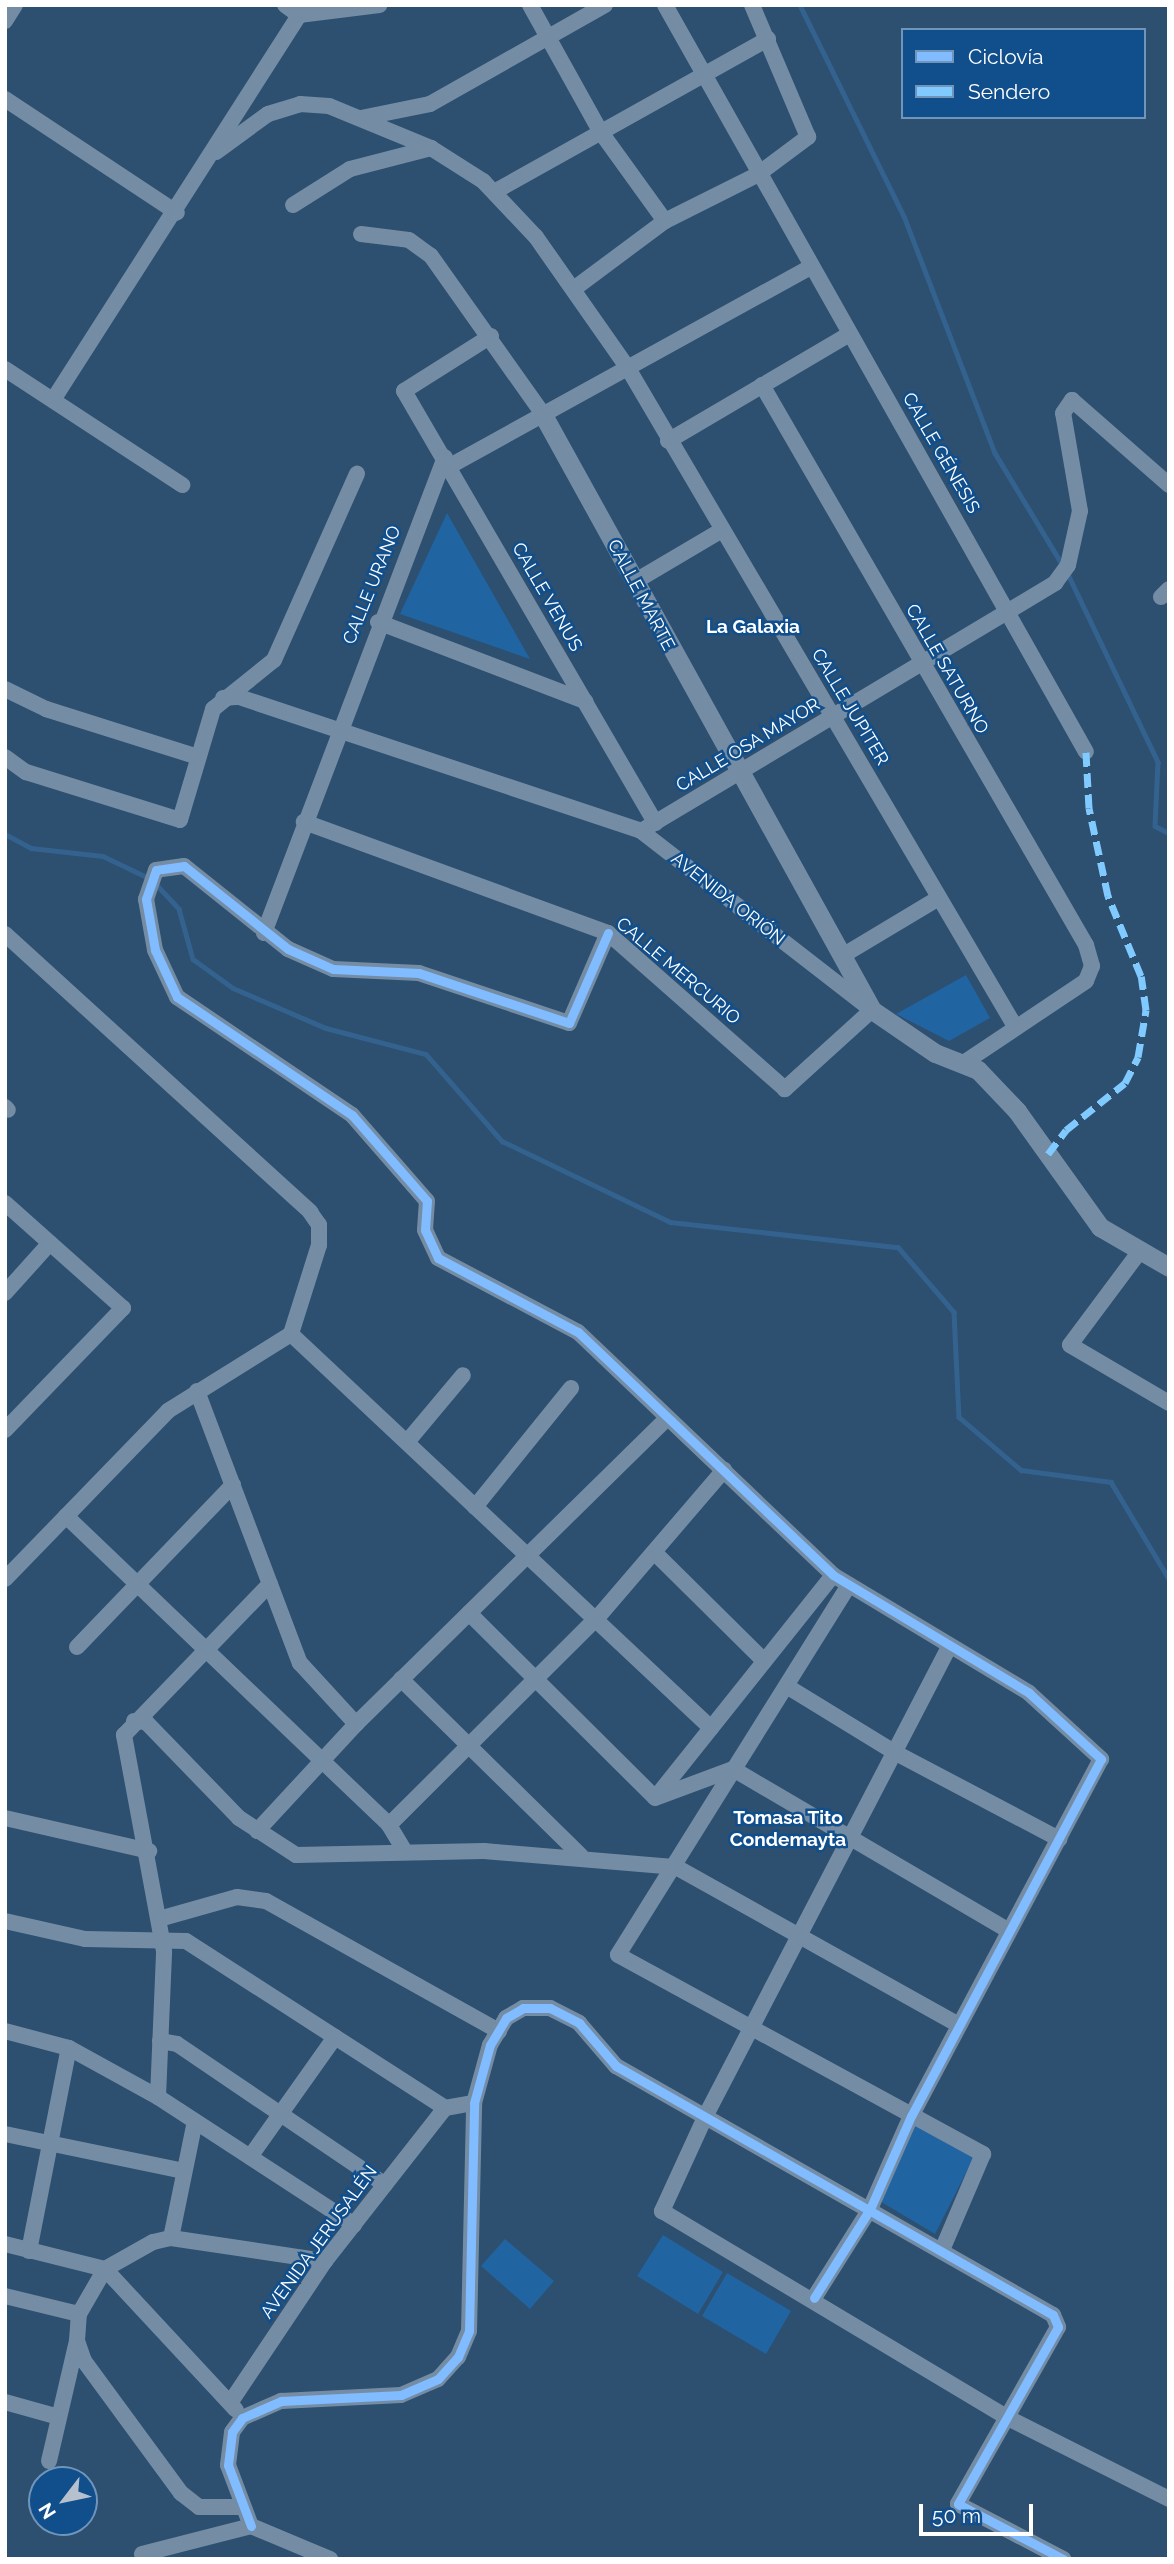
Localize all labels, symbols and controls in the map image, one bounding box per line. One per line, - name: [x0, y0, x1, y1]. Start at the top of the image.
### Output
- legend: [901, 28, 1146, 119]
- text: Ciclovía: [968, 44, 1044, 69]
- text: Sendero: [968, 79, 1050, 104]
- street label: CALLE GÉNESIS: [898, 389, 984, 517]
- street label: CALLE URANO: [338, 523, 406, 647]
- street label: CALLE MARTE: [603, 536, 679, 654]
- street label: CALLE VENUS: [507, 539, 587, 655]
- street label: CALLE SATURNO: [901, 600, 993, 738]
- district label: La Galaxia: [706, 616, 800, 638]
- street label: CALLE JUPITER: [807, 645, 893, 769]
- street label: CALLE OSA MAYOR: [672, 693, 824, 797]
- street label: AVENIDA ORIÓN: [667, 848, 789, 950]
- street label: CALLE MERCURIO: [612, 913, 744, 1029]
- district label: Tomasa Tito Condemayta: [730, 1807, 846, 1851]
- street label: AVENIDA JERUSALÉN: [256, 2161, 382, 2323]
- north arrow: [28, 2466, 98, 2536]
- scale bar: [922, 2490, 1036, 2534]
- text: N: [34, 2499, 60, 2523]
- text: 50 m: [932, 2503, 981, 2528]

